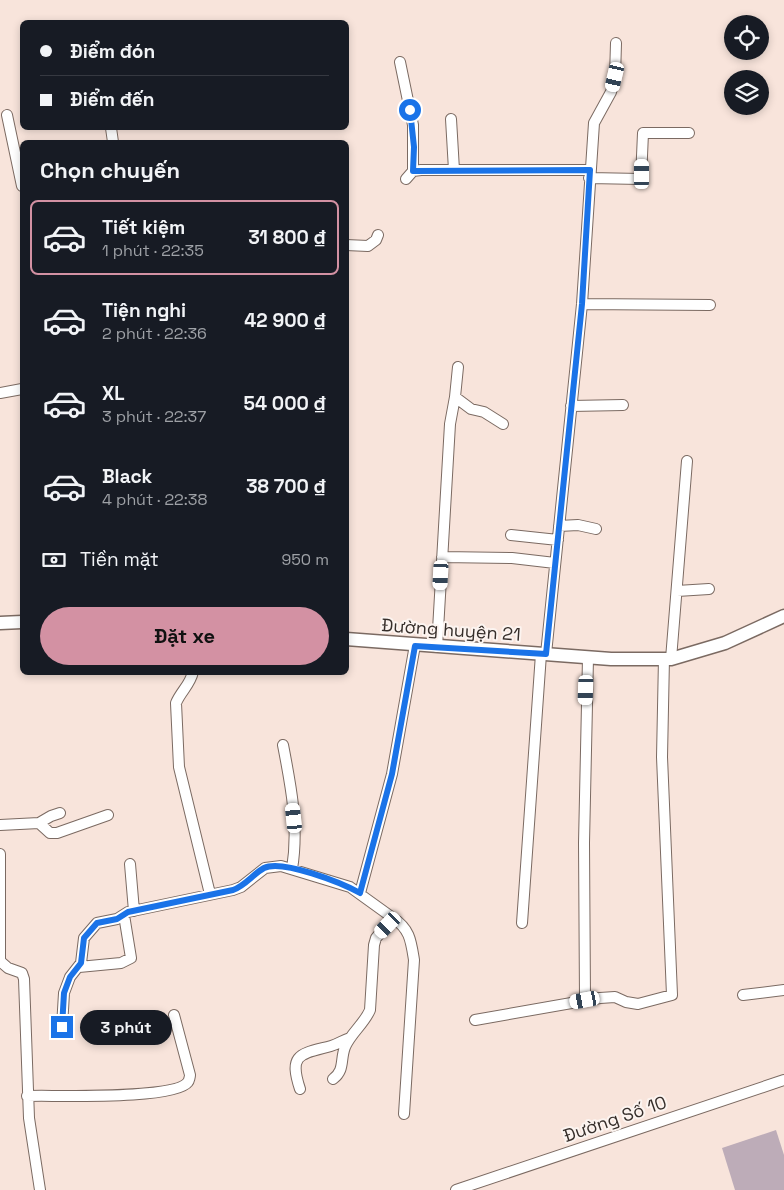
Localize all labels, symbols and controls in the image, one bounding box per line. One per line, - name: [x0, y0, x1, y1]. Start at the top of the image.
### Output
- map controls: [724, 15, 769, 115]
- button: locate: [724, 15, 769, 60]
- text: Điểm đón: [70, 39, 155, 64]
- car: [604, 61, 625, 93]
- button: layers: [724, 70, 769, 115]
- text: Điểm đến: [70, 87, 155, 112]
- route start: [399, 99, 421, 121]
- text: Chọn chuyến: [40, 156, 180, 184]
- car: [634, 159, 649, 189]
- icon: car: [42, 215, 87, 260]
- text: Tiết kiệm: [102, 215, 185, 240]
- text: 31 800 ₫: [248, 225, 327, 250]
- text: 1 phút · 22:35: [102, 240, 204, 261]
- icon: car: [42, 298, 87, 343]
- text: Tiện nghi: [102, 298, 186, 323]
- text: 42 900 ₫: [244, 308, 327, 333]
- text: 2 phút · 22:36: [102, 323, 207, 344]
- icon: car: [42, 381, 87, 426]
- text: XL: [102, 381, 125, 406]
- text: 54 000 ₫: [244, 391, 327, 416]
- text: 3 phút · 22:37: [102, 406, 206, 427]
- icon: car: [42, 464, 87, 509]
- text: Black: [102, 464, 152, 489]
- text: 38 700 ₫: [246, 474, 327, 499]
- text: 4 phút · 22:38: [102, 489, 207, 510]
- icon: cash: [40, 546, 68, 574]
- text: Tiền mặt: [80, 547, 159, 572]
- text: 950 m: [281, 549, 329, 570]
- car: [432, 560, 449, 590]
- button: Đặt xe: [40, 607, 329, 665]
- street label: Đường huyện 21: [381, 613, 521, 646]
- car: [577, 675, 594, 705]
- car: [284, 802, 303, 834]
- car: [372, 909, 403, 941]
- car: [568, 990, 601, 1010]
- callout: 3 phút: [80, 1010, 172, 1044]
- route end: [51, 1016, 73, 1038]
- text: 3 phút: [101, 1017, 151, 1038]
- street label: Đường Số 10: [560, 1090, 670, 1147]

